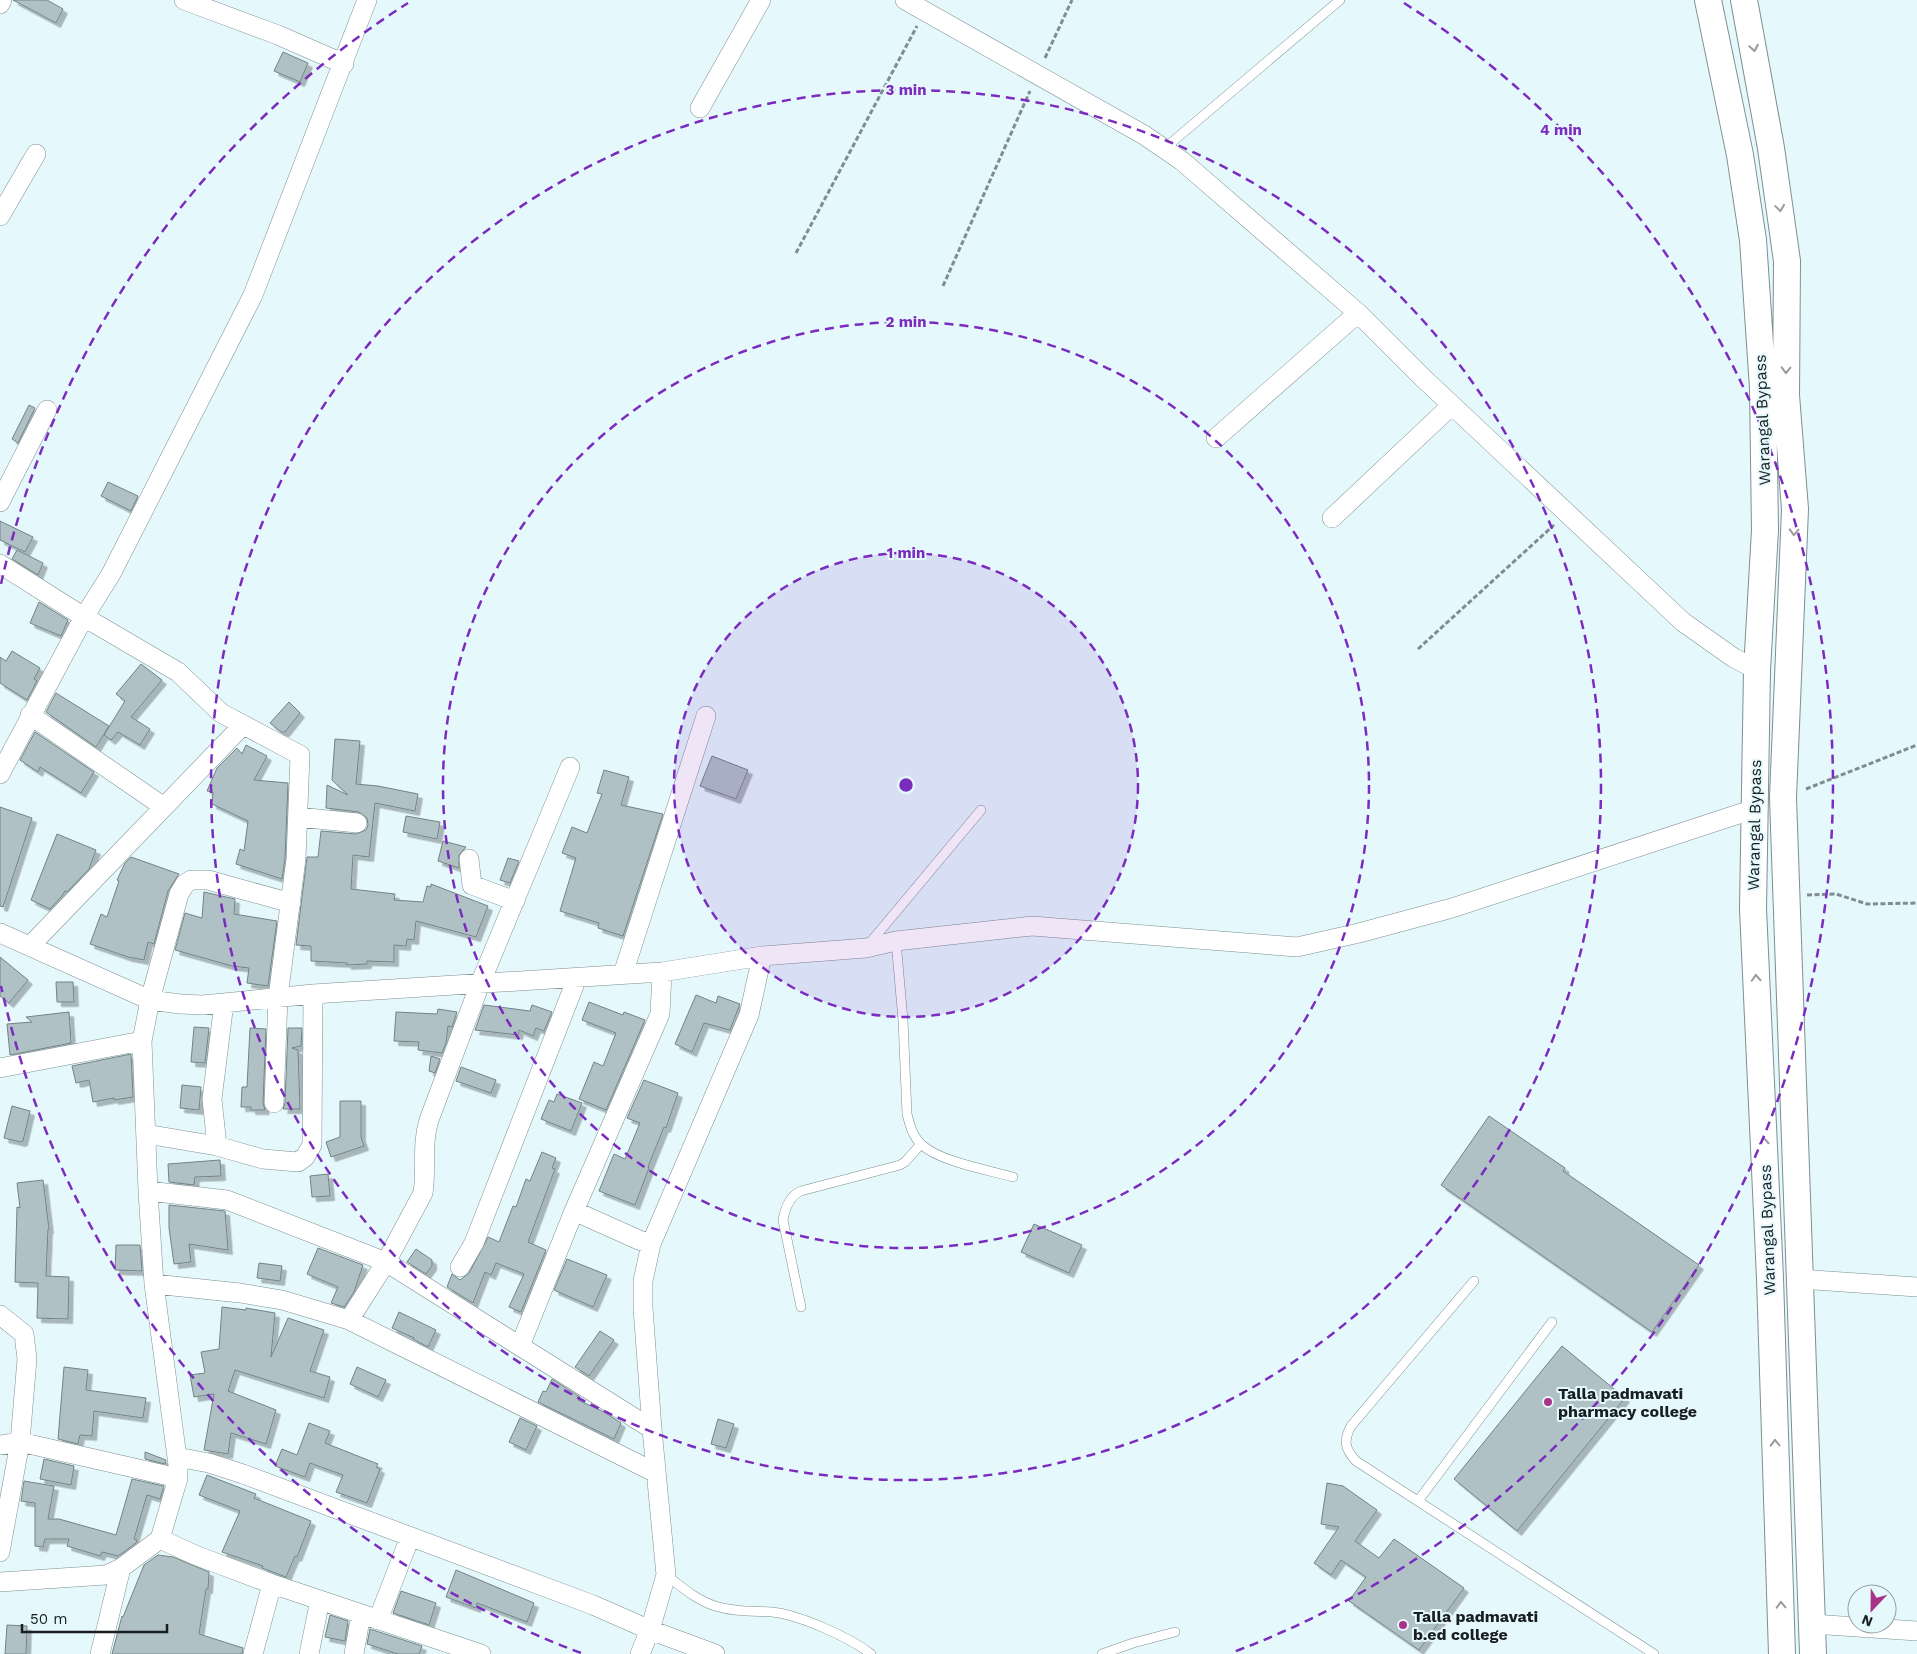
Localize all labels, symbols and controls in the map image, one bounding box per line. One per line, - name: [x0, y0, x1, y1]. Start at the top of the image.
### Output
- one-way arrow: [1749, 43, 1759, 52]
- text: 3 min: [886, 81, 926, 99]
- text: 4 min: [1540, 121, 1582, 139]
- one-way arrow: [1774, 204, 1784, 213]
- text: 2 min: [885, 313, 927, 331]
- street label: Warangal Bypass: [1751, 354, 1774, 486]
- one-way arrow: [1781, 366, 1791, 374]
- one-way arrow: [1789, 529, 1799, 537]
- text: 1 min: [887, 544, 925, 562]
- street label: Warangal Bypass: [1744, 759, 1765, 891]
- centre of rings: [897, 776, 915, 794]
- one-way arrow: [1751, 974, 1762, 982]
- one-way arrow: [1758, 1136, 1769, 1144]
- street label: Warangal Bypass: [1756, 1164, 1779, 1296]
- place label: Talla padmavati pharmacy college: [1558, 1384, 1697, 1421]
- marker: Talla padmavati pharmacy college: [1542, 1396, 1554, 1408]
- one-way arrow: [1770, 1439, 1781, 1447]
- north arrow: [1847, 1584, 1897, 1634]
- one-way arrow: [1776, 1601, 1786, 1609]
- scale bar: [22, 1602, 168, 1634]
- place label: Talla padmavati b.ed college: [1413, 1607, 1538, 1644]
- text: 50 m: [30, 1610, 67, 1628]
- text: N: [1859, 1612, 1875, 1630]
- marker: Talla padmavati b.ed college: [1397, 1619, 1409, 1631]

